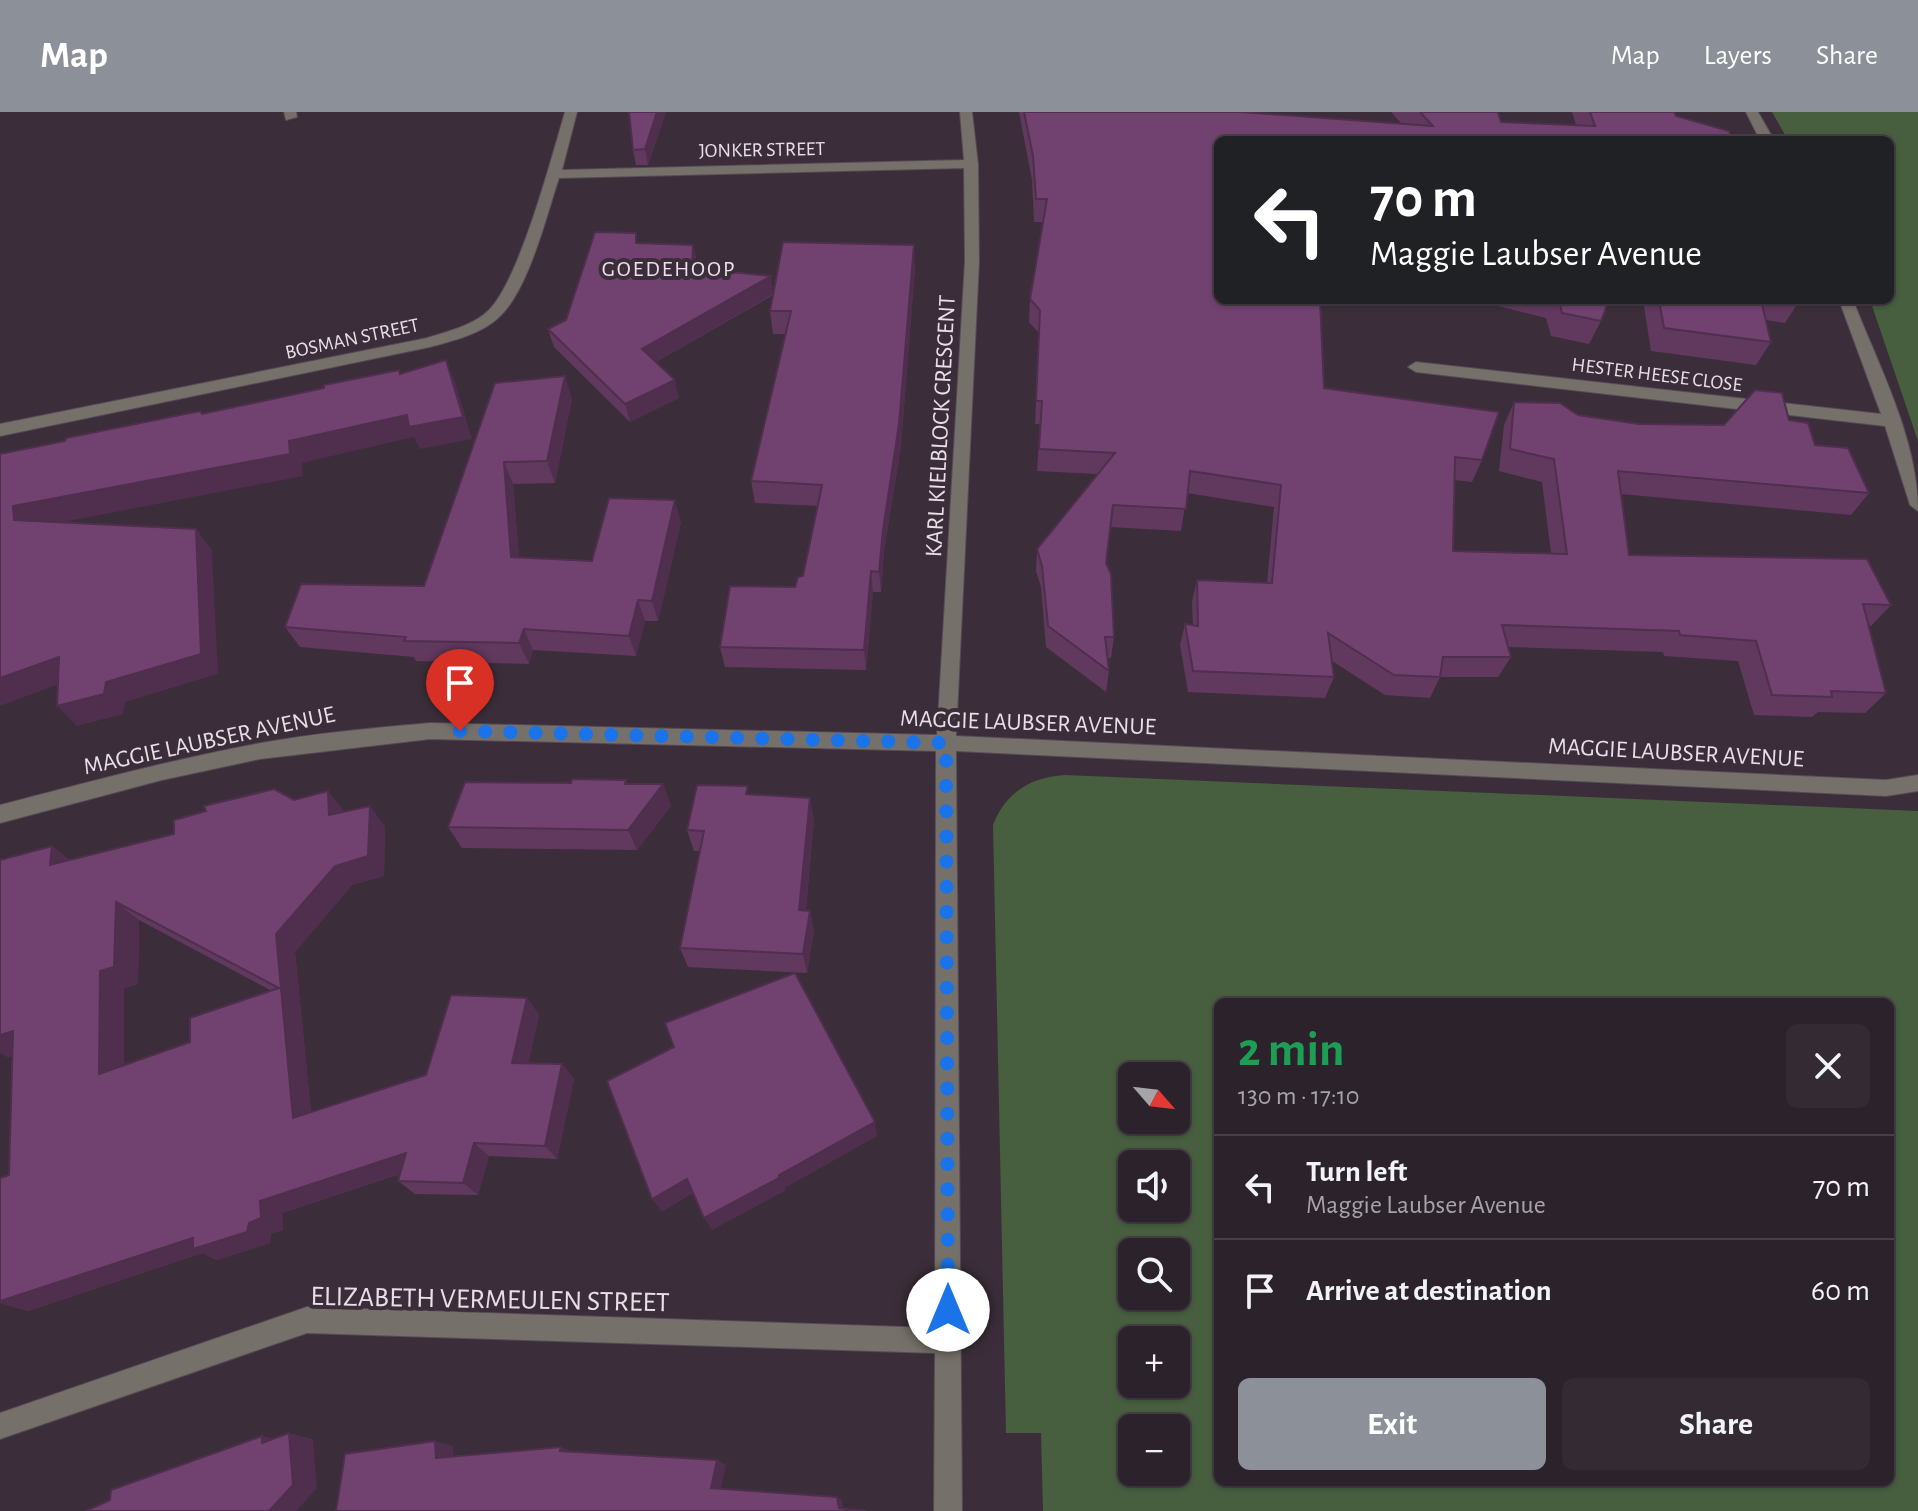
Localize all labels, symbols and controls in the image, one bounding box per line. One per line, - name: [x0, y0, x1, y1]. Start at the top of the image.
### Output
- text: Map: [40, 37, 108, 75]
- text: Map: [1611, 42, 1660, 70]
- text: Layers: [1704, 42, 1772, 70]
- text: Share: [1816, 42, 1878, 70]
- street label: JONKER STREET: [699, 139, 826, 161]
- icon: left: [1238, 168, 1342, 272]
- text: 70 m: [1370, 171, 1477, 227]
- text: Maggie Laubser Avenue: [1370, 236, 1702, 272]
- district label: GOEDEHOOP: [602, 258, 736, 280]
- street label: KARL KIELBLOCK CRESCENT: [922, 294, 960, 558]
- street label: BOSMAN STREET: [283, 315, 421, 363]
- street label: HESTER HEESE CLOSE: [1571, 355, 1744, 395]
- pin: [426, 649, 494, 731]
- icon: arrive: [438, 661, 482, 705]
- street label: MAGGIE LAUBSER AVENUE: [81, 703, 337, 779]
- street label: MAGGIE LAUBSER AVENUE: [900, 707, 1157, 739]
- street label: MAGGIE LAUBSER AVENUE: [1547, 734, 1805, 772]
- button: close: [1786, 1024, 1870, 1108]
- text: 2 min: [1238, 1027, 1345, 1075]
- north arrow: [1118, 1062, 1190, 1134]
- map controls: [1118, 1062, 1190, 1486]
- text: 130 m · 17:10: [1238, 1083, 1359, 1109]
- button: sound: [1118, 1150, 1190, 1222]
- text: Turn left: [1306, 1157, 1407, 1187]
- icon: left: [1238, 1165, 1282, 1209]
- text: 70 m: [1813, 1172, 1870, 1202]
- text: Maggie Laubser Avenue: [1306, 1192, 1546, 1218]
- button: search: [1118, 1238, 1190, 1310]
- position arrow: [906, 1268, 990, 1352]
- icon: arrive: [1238, 1269, 1282, 1313]
- text: Arrive at destination: [1306, 1276, 1552, 1306]
- text: 60 m: [1811, 1276, 1870, 1306]
- street label: ELIZABETH VERMEULEN STREET: [310, 1283, 670, 1317]
- button: +: [1118, 1326, 1190, 1398]
- button: Exit: [1238, 1378, 1546, 1470]
- button: Share: [1562, 1378, 1870, 1470]
- button: −: [1118, 1414, 1190, 1486]

